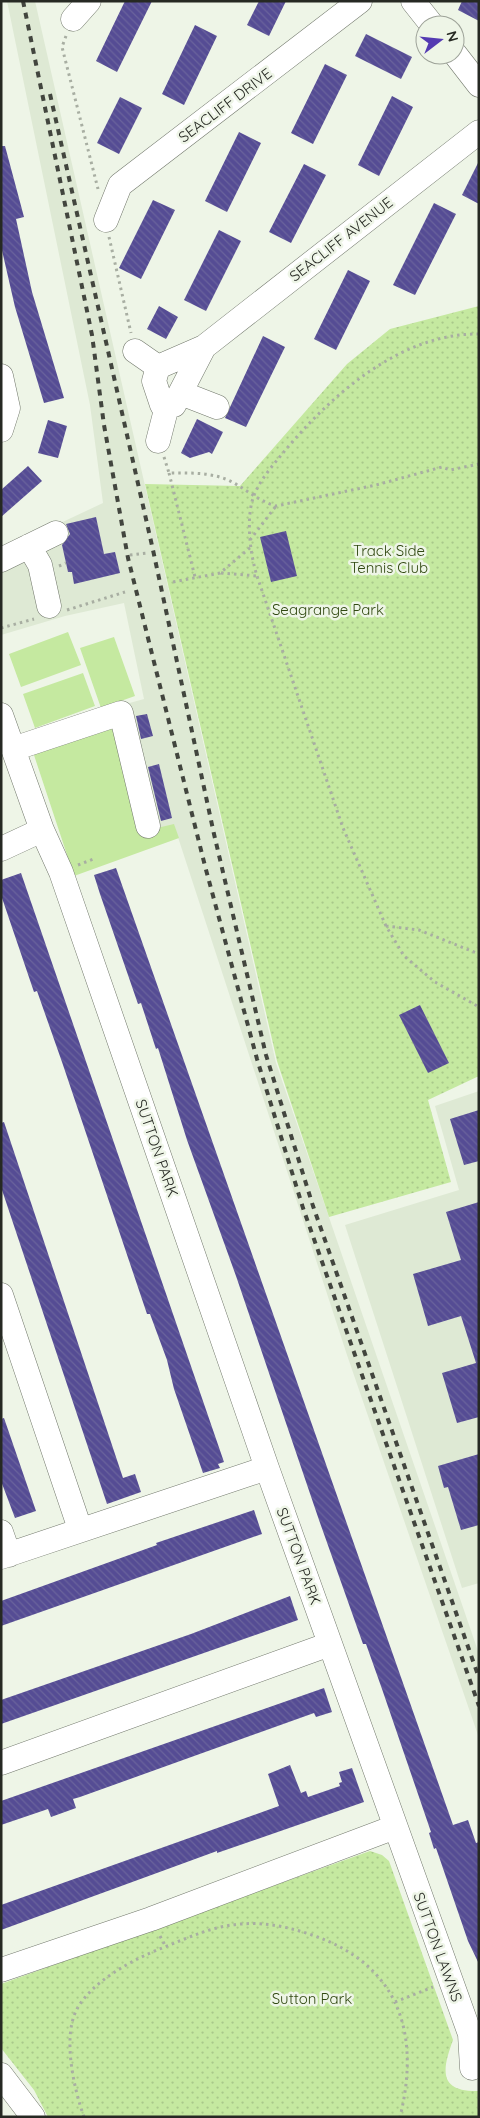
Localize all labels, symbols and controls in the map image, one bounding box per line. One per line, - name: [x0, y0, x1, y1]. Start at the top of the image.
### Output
- north arrow: [415, 15, 465, 65]
- text: N: [442, 29, 463, 44]
- street label: SEACLIFF DRIVE: [174, 64, 276, 146]
- street label: SEACLIFF AVENUE: [285, 193, 397, 285]
- park label: Track Side Tennis Club: [350, 541, 428, 577]
- park label: Seagrange Park: [272, 600, 384, 619]
- street label: SUTTON PARK: [131, 1097, 183, 1199]
- street label: SUTTON PARK: [273, 1505, 325, 1607]
- street label: SUTTON LAWNS: [409, 1890, 467, 2004]
- park label: Sutton Park: [272, 1989, 352, 2008]

